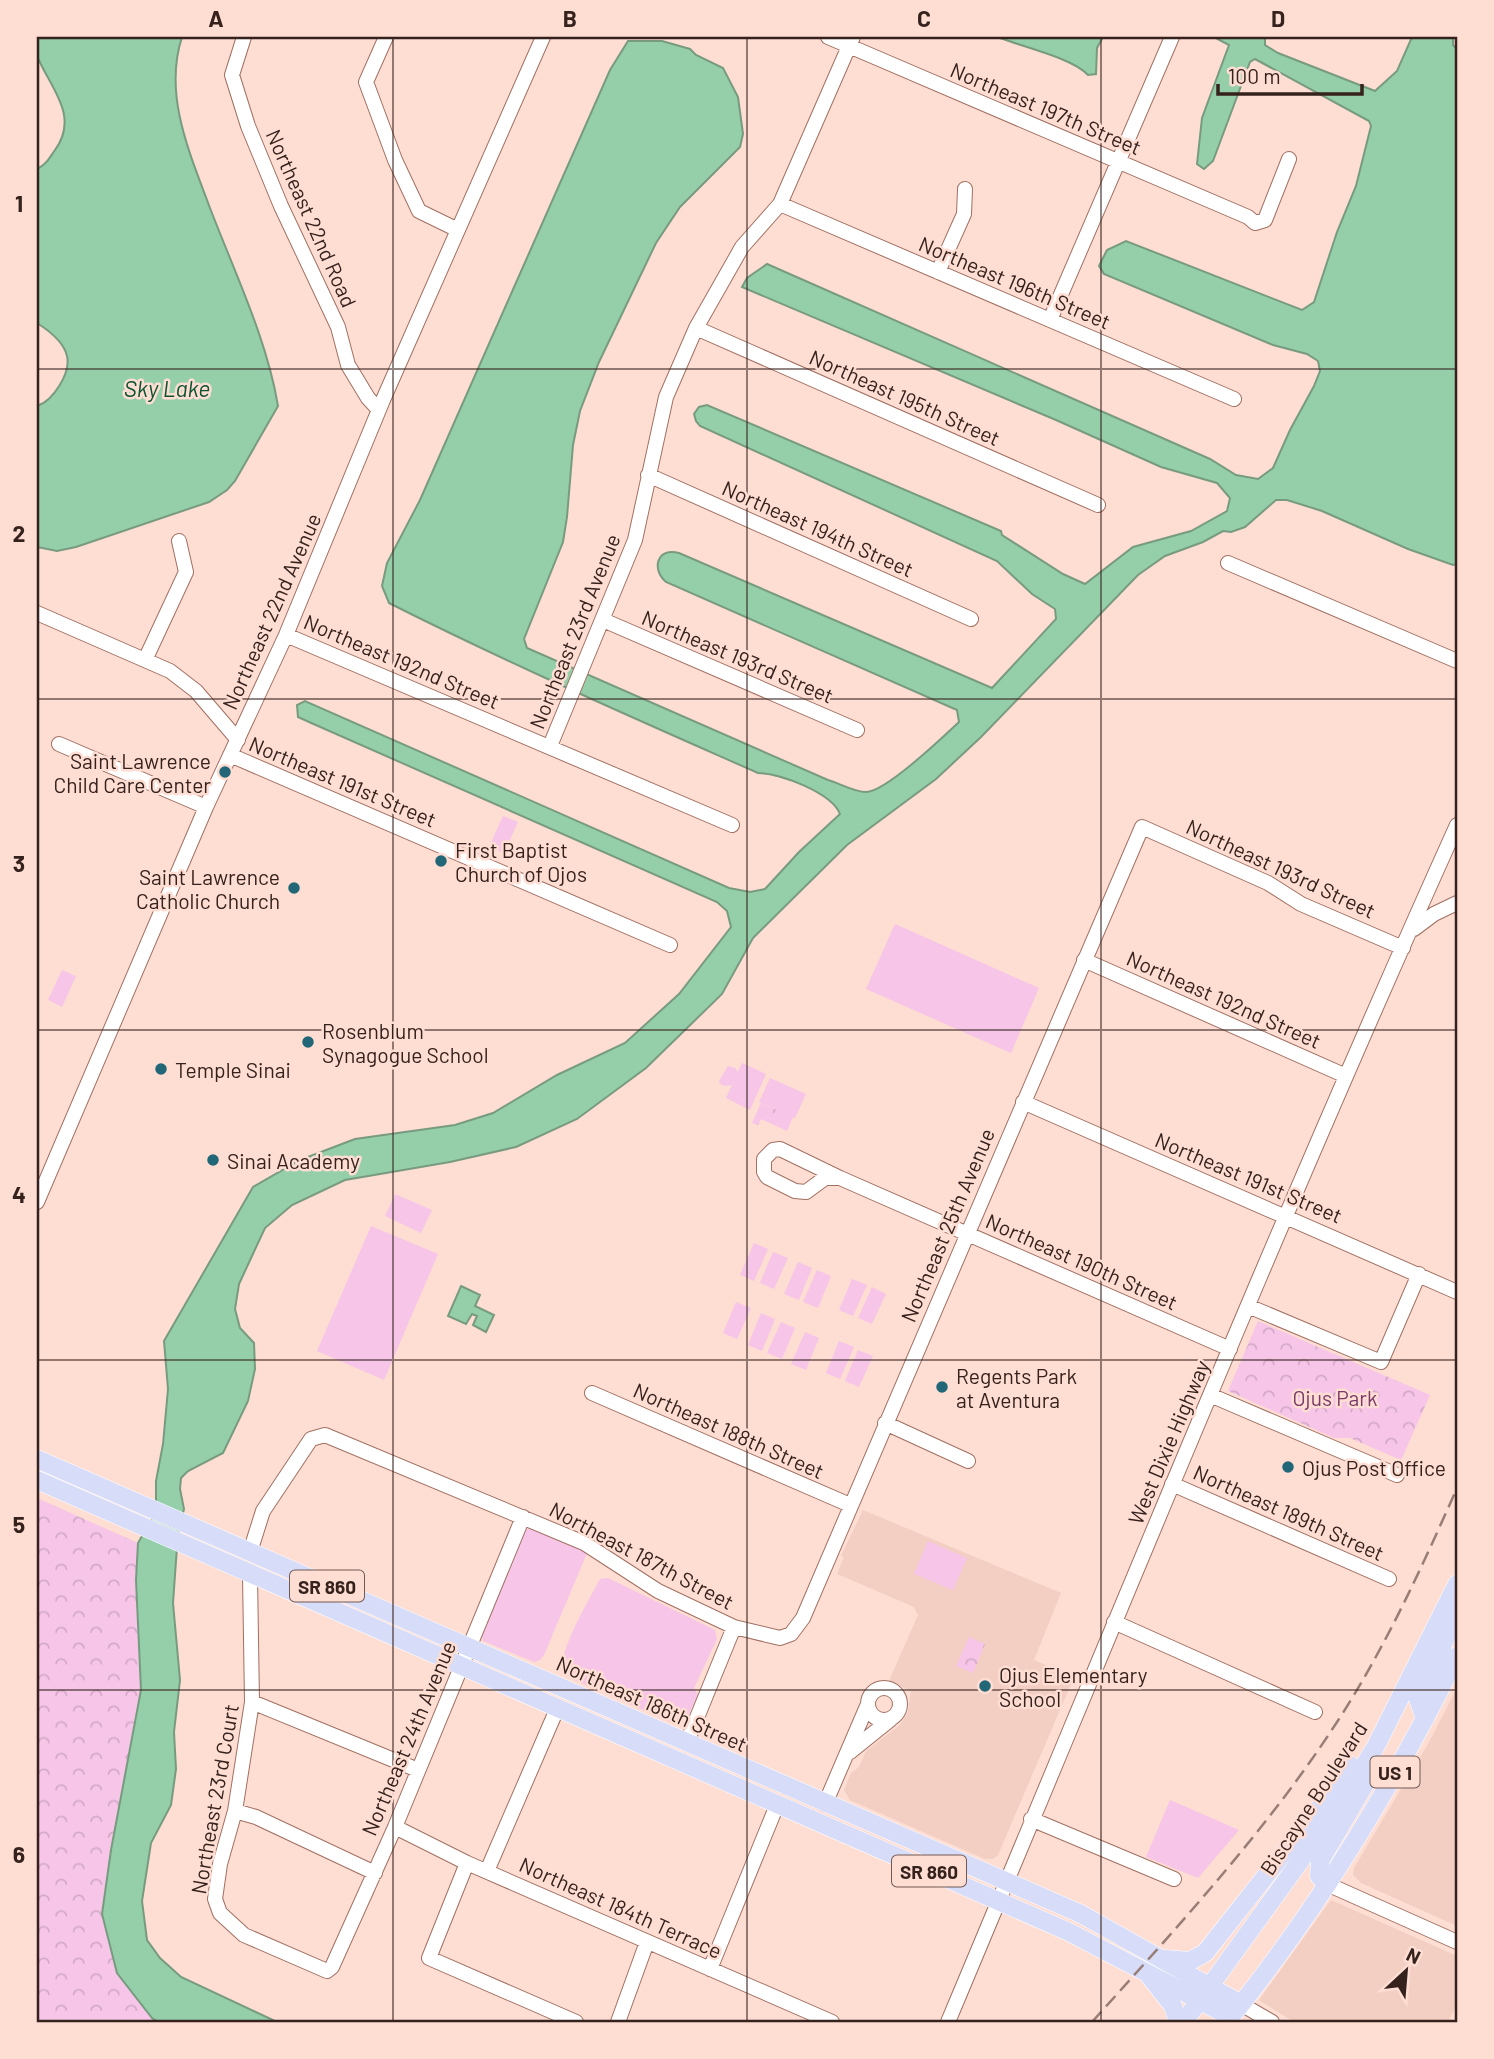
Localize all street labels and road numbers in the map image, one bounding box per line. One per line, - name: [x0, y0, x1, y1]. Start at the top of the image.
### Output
- street label: Northeast 197th Street: [947, 56, 1145, 160]
- street label: Northeast 22nd Road: [262, 125, 362, 311]
- street label: Northeast 196th Street: [915, 230, 1115, 334]
- street label: Northeast 195th Street: [806, 344, 1004, 450]
- street label: Northeast 194th Street: [719, 475, 917, 581]
- street label: Northeast 22nd Avenue: [216, 509, 326, 713]
- street label: Northeast 23rd Avenue: [523, 530, 625, 732]
- street label: Northeast 193rd Street: [638, 604, 838, 708]
- street label: Northeast 192nd Street: [301, 608, 503, 714]
- street label: Northeast 191st Street: [246, 730, 440, 832]
- street label: Northeast 193rd Street: [1182, 813, 1380, 923]
- street label: Northeast 192nd Street: [1123, 945, 1325, 1053]
- street label: Northeast 25th Avenue: [895, 1124, 999, 1326]
- street label: Northeast 191st Street: [1152, 1126, 1346, 1228]
- street label: Northeast 190th Street: [982, 1208, 1182, 1314]
- street label: West Dixie Highway: [1122, 1356, 1214, 1528]
- street label: Northeast 188th Street: [630, 1377, 828, 1483]
- street label: Northeast 189th Street: [1190, 1459, 1388, 1565]
- street label: Northeast 187th Street: [546, 1496, 738, 1614]
- road number: SR 860: [290, 1570, 364, 1602]
- street label: Northeast 24th Avenue: [356, 1637, 460, 1839]
- street label: Northeast 186th Street: [553, 1650, 751, 1756]
- street label: Northeast 23rd Court: [185, 1702, 243, 1896]
- street label: Biscayne Boulevard: [1254, 1717, 1372, 1879]
- road number: US 1: [1370, 1756, 1420, 1788]
- street label: Northeast 184th Terrace: [516, 1851, 726, 1963]
- road number: SR 860: [892, 1856, 966, 1886]

